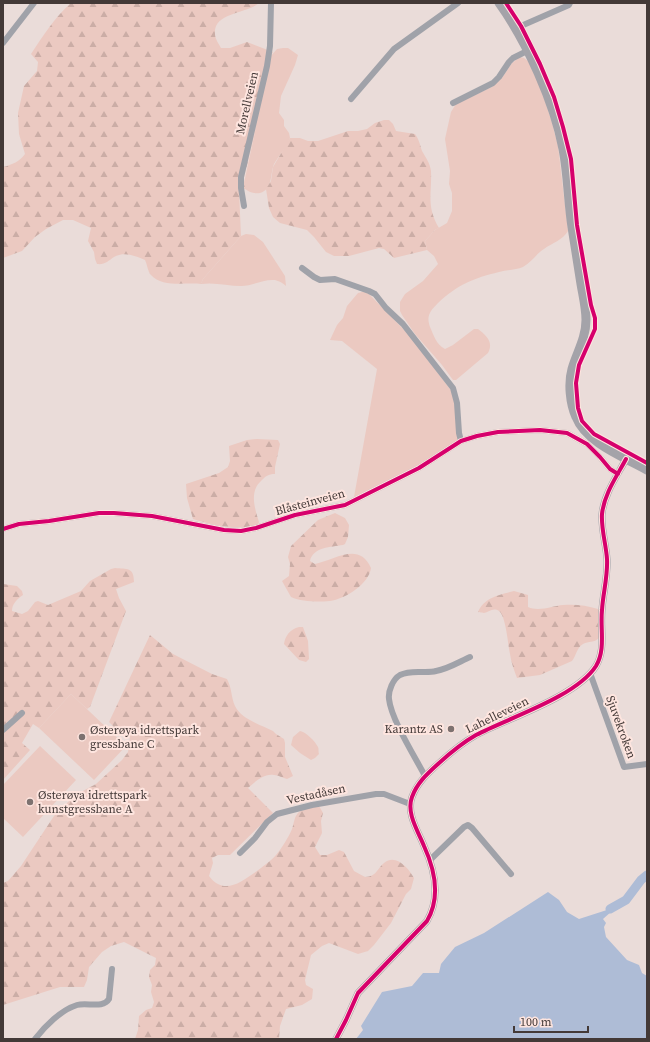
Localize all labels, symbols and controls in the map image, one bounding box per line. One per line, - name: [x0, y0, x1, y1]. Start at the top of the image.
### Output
- street label: Morellveien: [232, 70, 262, 136]
- street label: Blåsteinveien: [273, 485, 347, 519]
- street label: Lahelleveien: [463, 693, 531, 737]
- street label: Sjuvekroken: [602, 693, 640, 761]
- place label: Karantz AS: [385, 721, 443, 737]
- place label: Østerøya idrettspark gressbane C: [90, 722, 199, 752]
- marker: Karantz AS: [446, 724, 456, 734]
- marker: Østerøya idrettspark gressbane C: [77, 732, 87, 742]
- street label: Vestadåsen: [285, 780, 347, 808]
- place label: Østerøya idrettspark kunstgressbane A: [38, 787, 147, 817]
- marker: Østerøya idrettspark kunstgressbane A: [25, 797, 35, 807]
- scale bar: [514, 1008, 588, 1034]
- text: 100 m: [520, 1014, 552, 1030]

